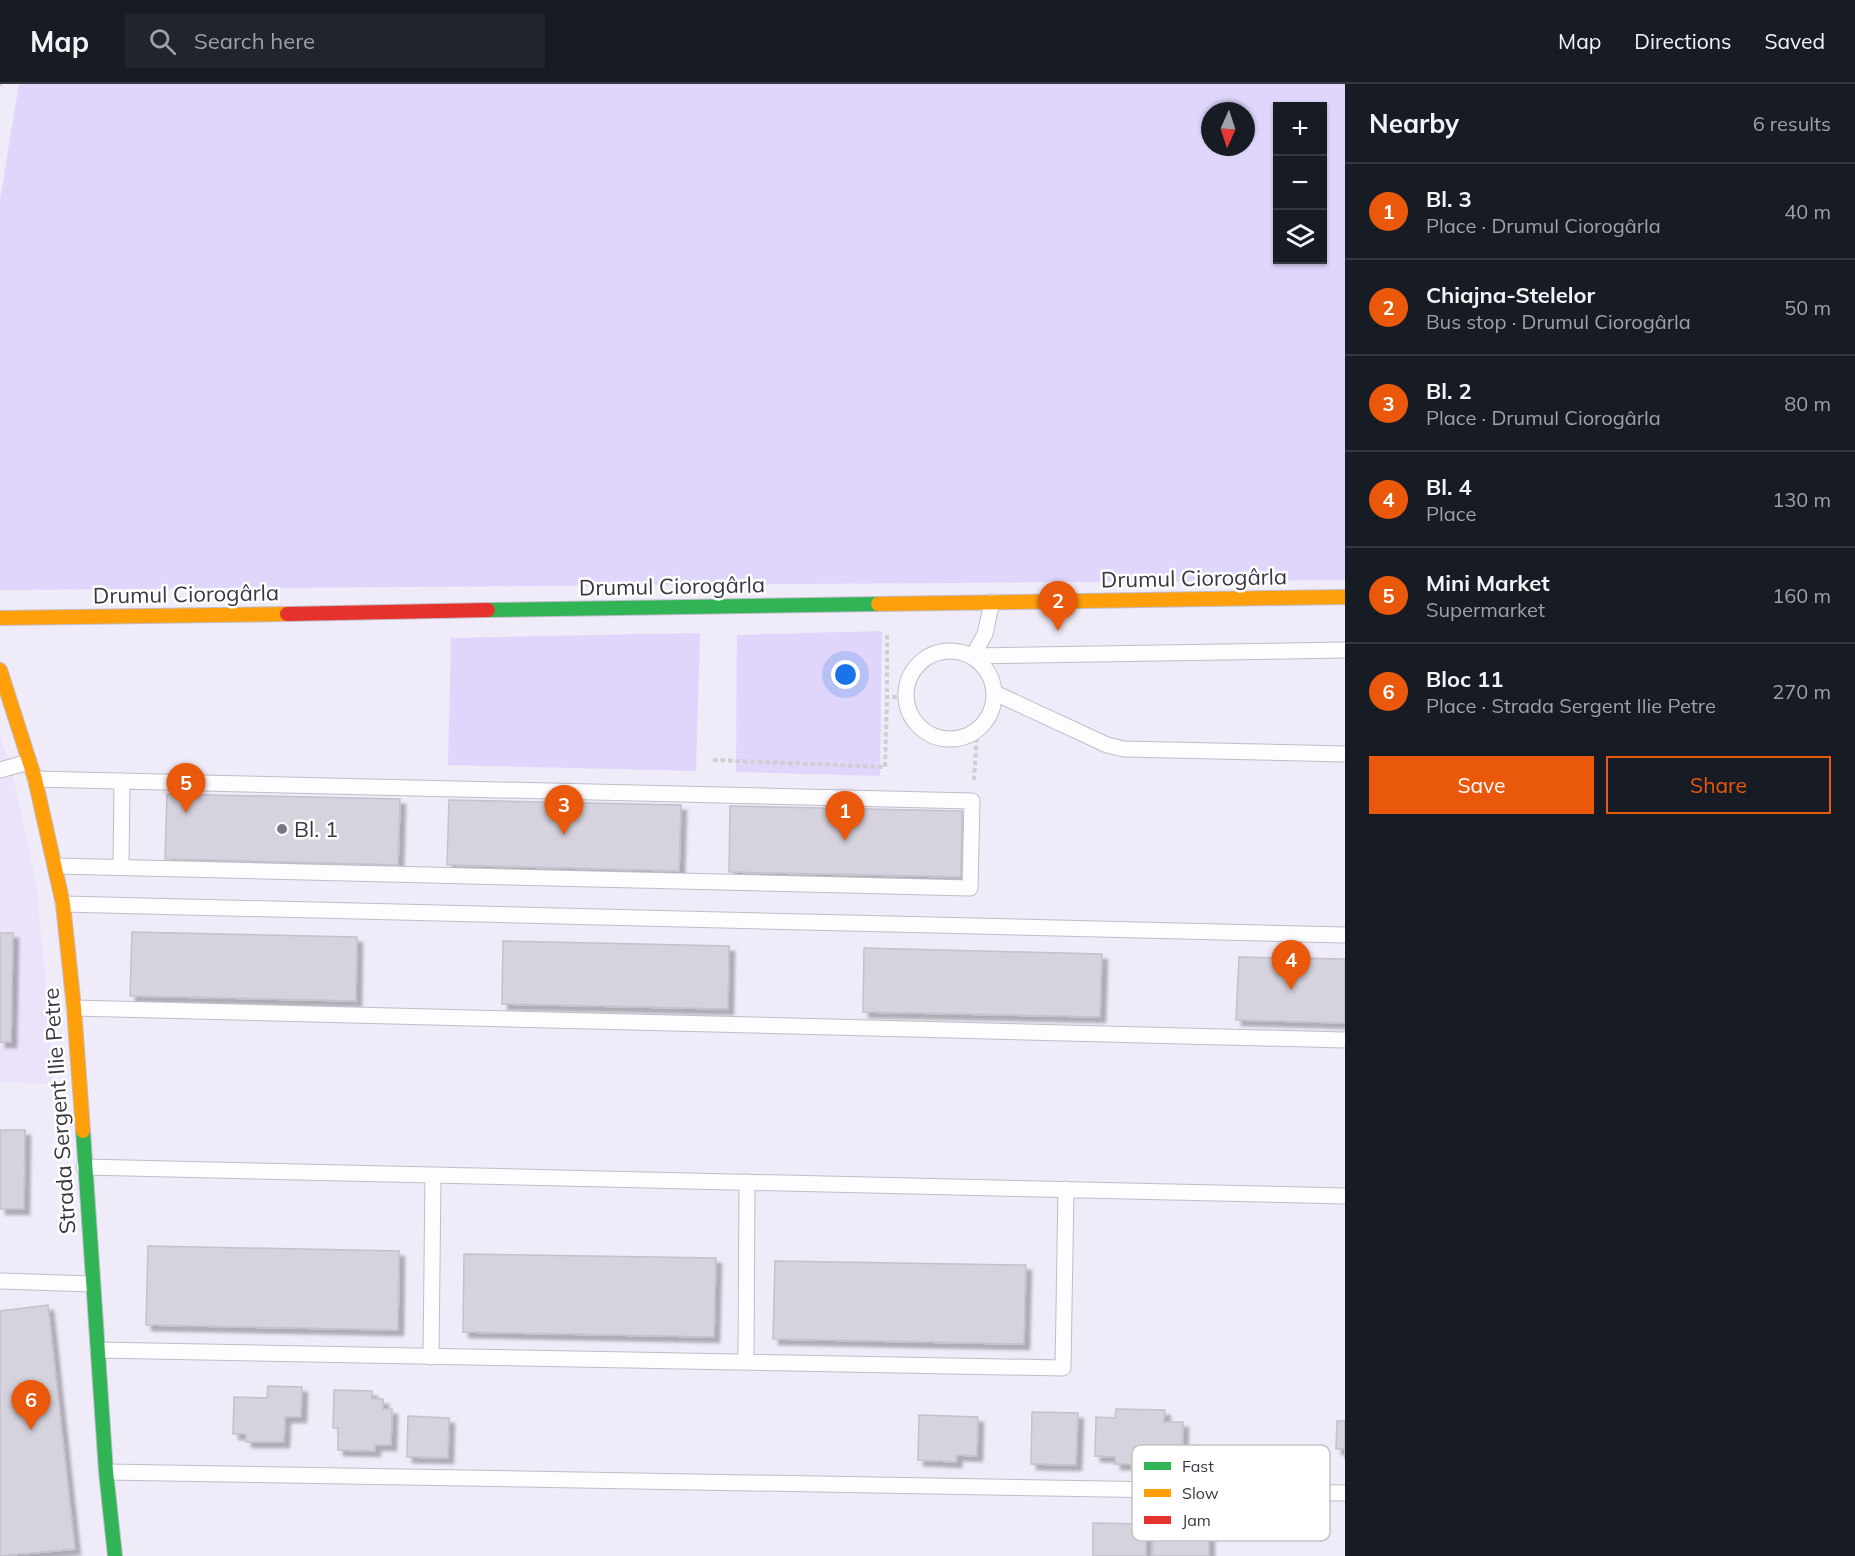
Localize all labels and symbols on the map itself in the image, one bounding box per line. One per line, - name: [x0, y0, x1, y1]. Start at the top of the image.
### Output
- north arrow: [1201, 102, 1255, 156]
- street label: Drumul Ciorogârla: [1101, 562, 1287, 594]
- street label: Drumul Ciorogârla: [579, 570, 765, 602]
- street label: Drumul Ciorogârla: [93, 578, 279, 610]
- pin: 2: [1038, 582, 1078, 631]
- your location: [831, 660, 860, 689]
- pin: 5: [166, 764, 206, 813]
- pin: 3: [544, 786, 584, 835]
- pin: 1: [826, 792, 864, 841]
- place label: Bl. 1: [294, 815, 338, 843]
- marker: Bl. 1: [275, 822, 289, 836]
- pin: 4: [1272, 940, 1310, 990]
- street label: Strada Sergent Ilie Petre: [36, 987, 82, 1235]
- pin: 6: [12, 1380, 51, 1430]
- legend: [1132, 1445, 1330, 1541]
- text: Fast: [1182, 1456, 1214, 1476]
- text: Slow: [1182, 1483, 1219, 1503]
- text: Jam: [1182, 1510, 1211, 1530]

